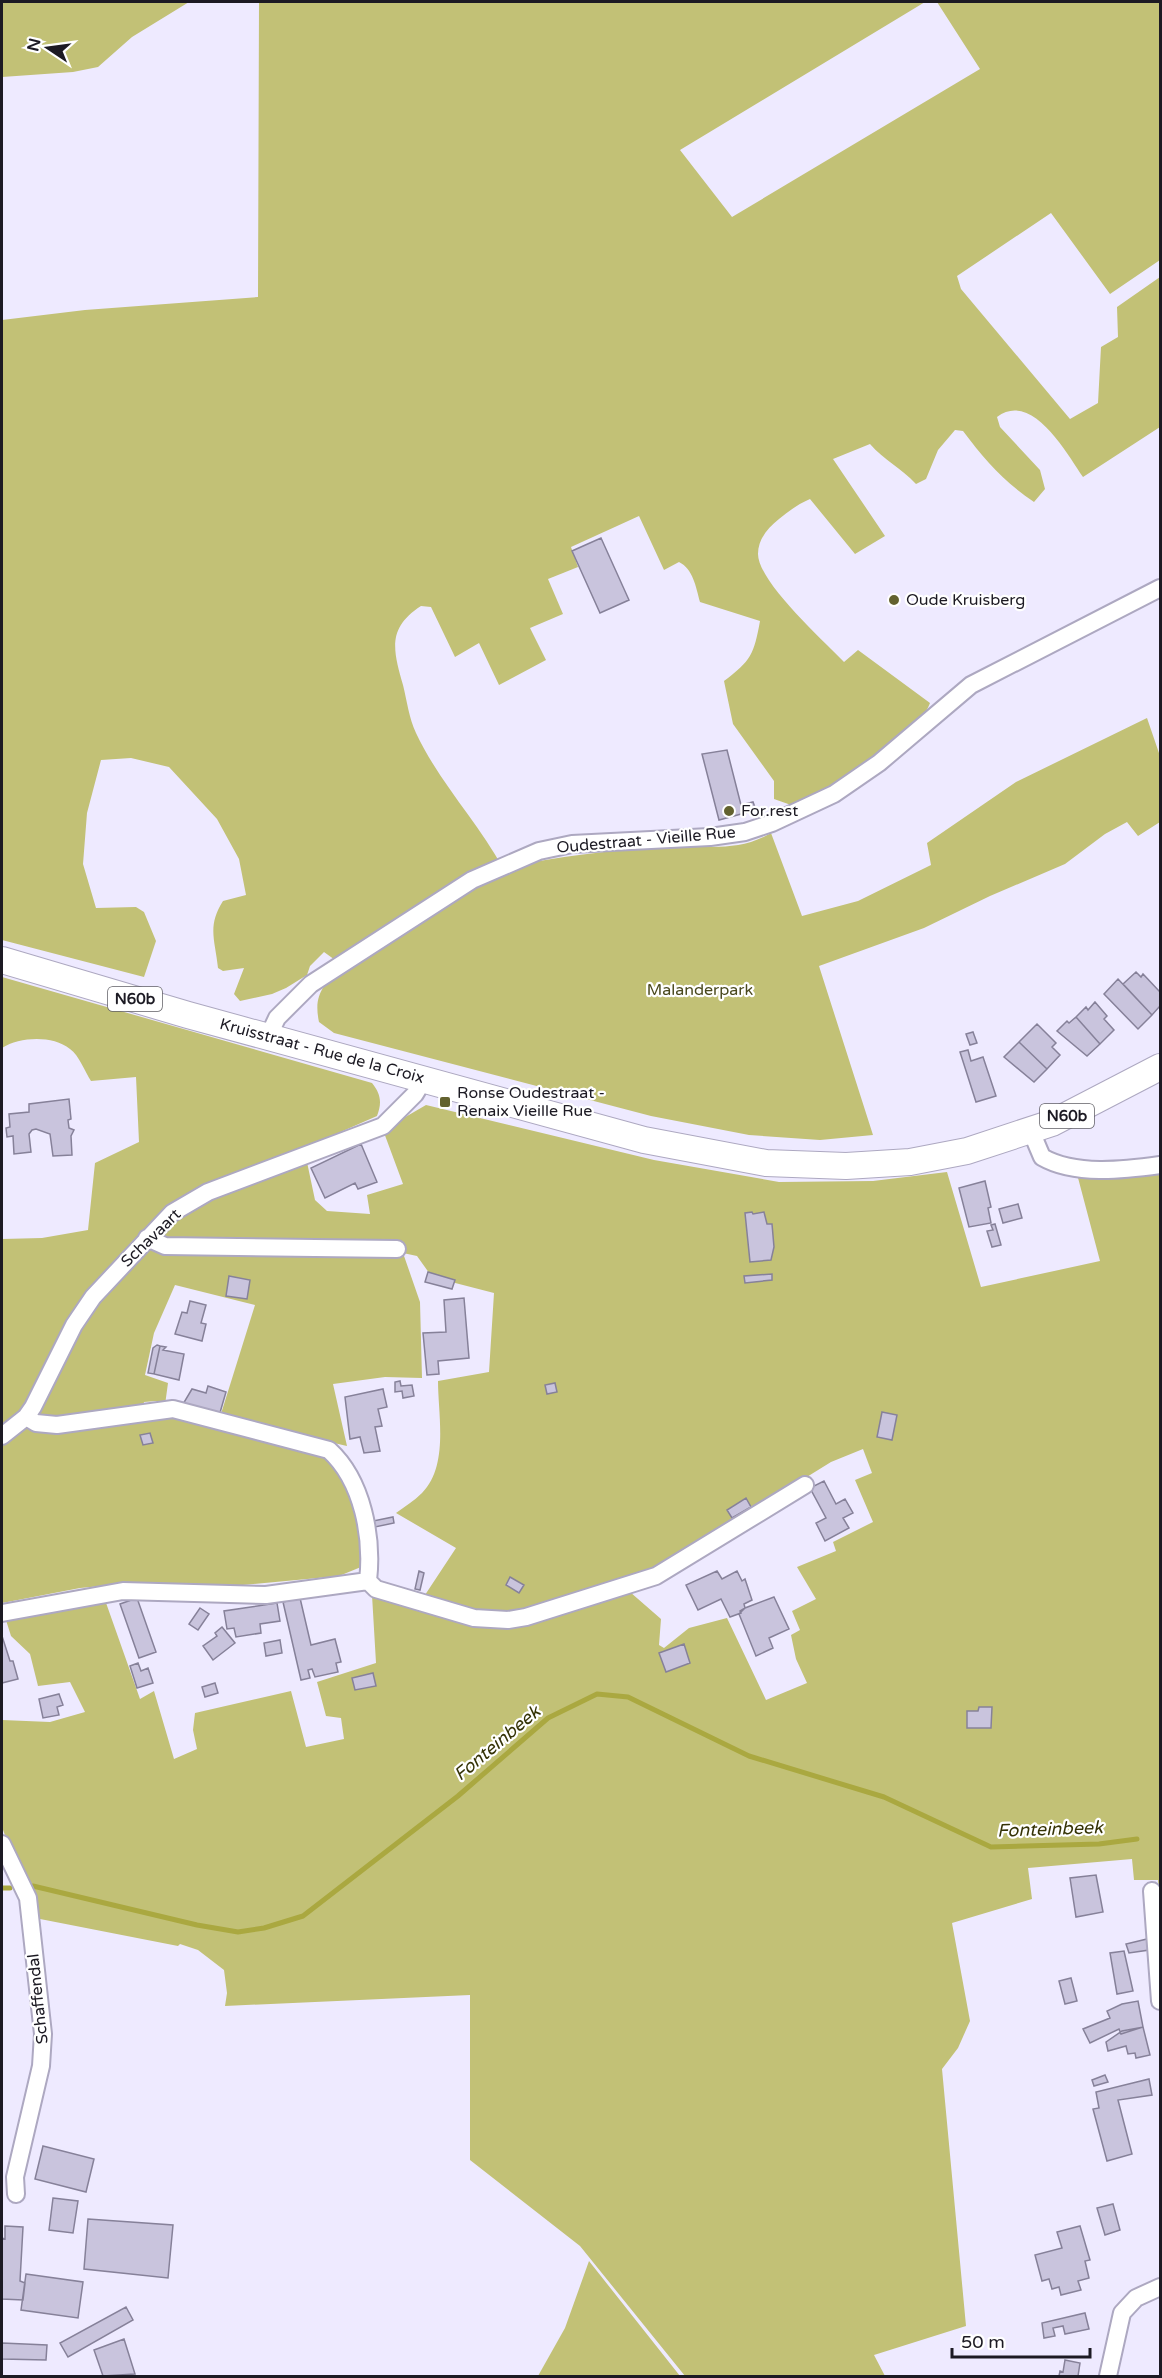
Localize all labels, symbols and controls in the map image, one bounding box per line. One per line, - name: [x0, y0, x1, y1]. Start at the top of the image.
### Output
- north arrow: [18, 18, 78, 78]
- text: N: [23, 36, 46, 53]
- place label: Oude Kruisberg: [906, 590, 1025, 610]
- marker: Oude Kruisberg: [887, 593, 901, 607]
- place label: For.rest: [741, 801, 798, 821]
- marker: For.rest: [722, 804, 736, 818]
- street label: Oudestraat - Vieille Rue: [556, 822, 736, 858]
- park label: Malanderpark: [647, 980, 753, 1000]
- road number: N60b: [108, 987, 162, 1011]
- street label: Kruisstraat - Rue de la Croix: [218, 1014, 426, 1088]
- place label: Ronse Oudestraat - Renaix Vieille Rue: [457, 1083, 605, 1121]
- marker: Ronse Oudestraat - Renaix Vieille Rue: [438, 1095, 452, 1109]
- road number: N60b: [1040, 1104, 1094, 1128]
- street label: Schavaart: [117, 1205, 185, 1271]
- water label: Fonteinbeek: [449, 1700, 546, 1785]
- water label: Fonteinbeek: [997, 1816, 1104, 1842]
- street label: Schaffendal: [23, 1953, 53, 2045]
- scale bar: [952, 2321, 1090, 2359]
- text: 50 m: [961, 2331, 1005, 2353]

